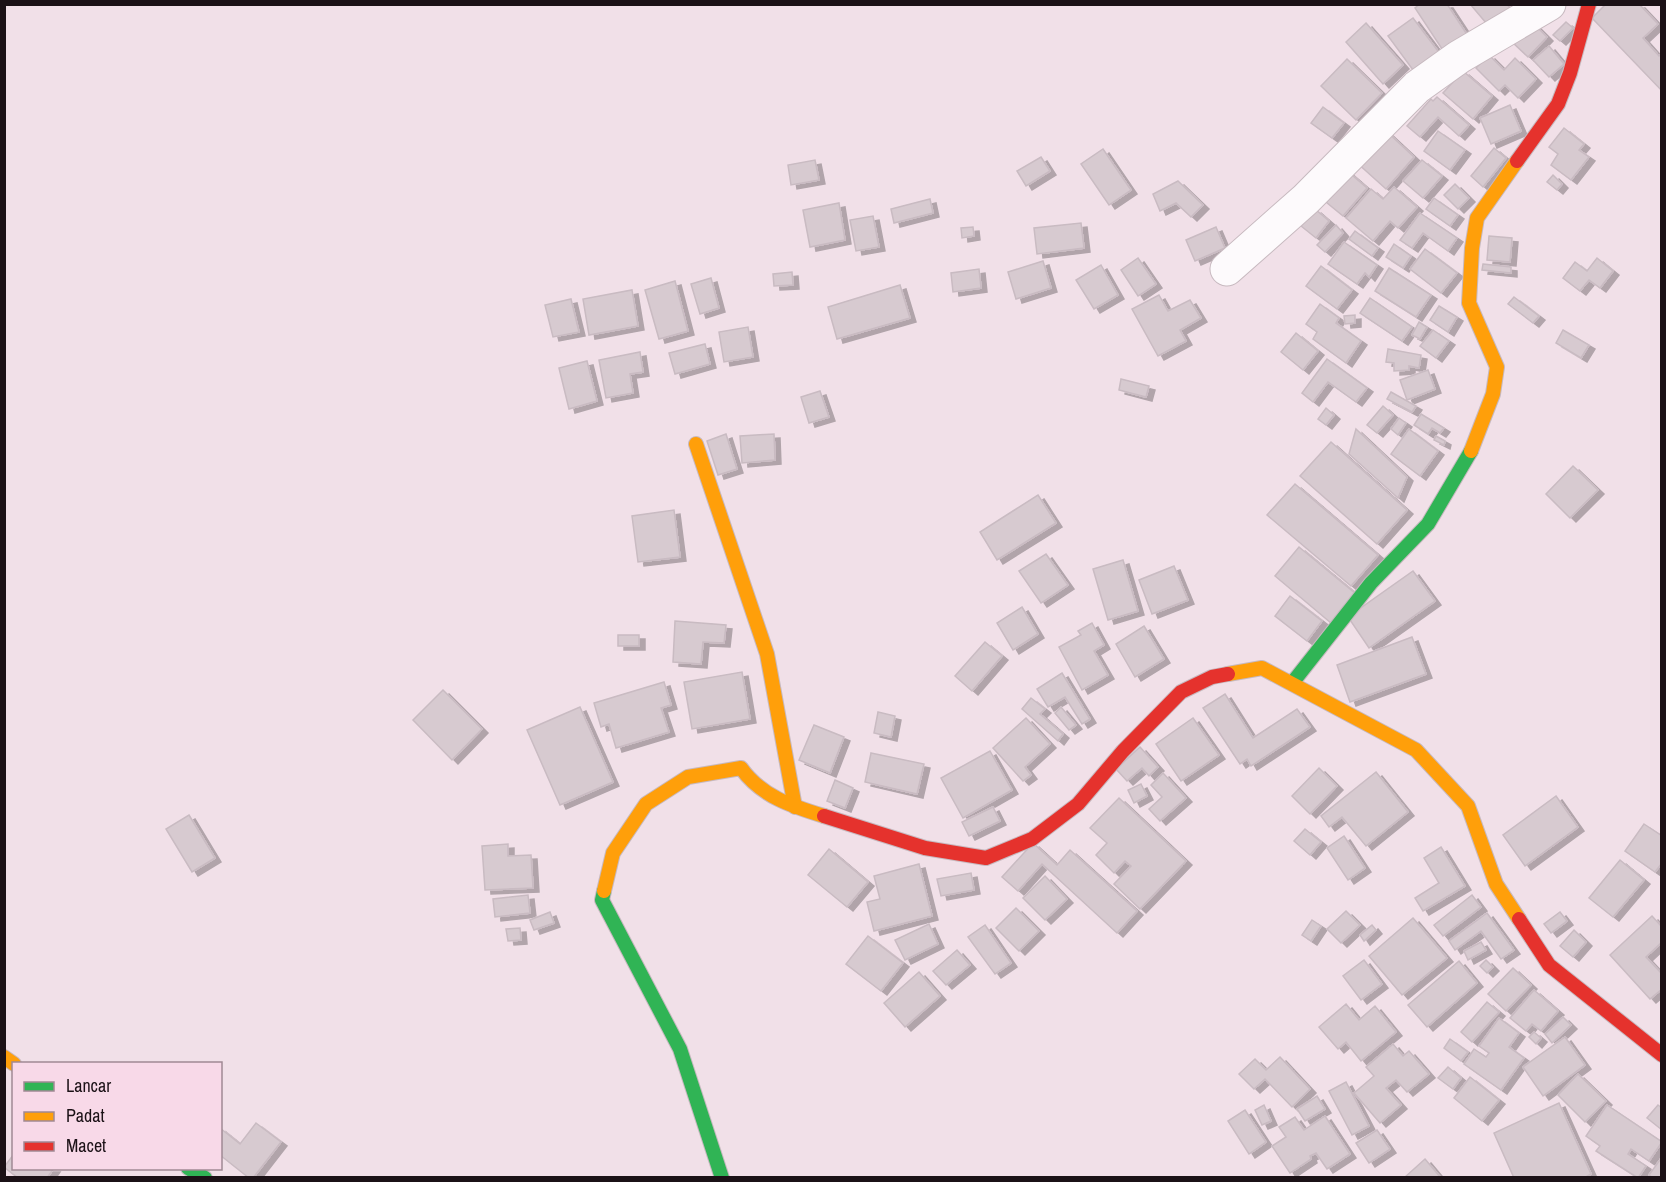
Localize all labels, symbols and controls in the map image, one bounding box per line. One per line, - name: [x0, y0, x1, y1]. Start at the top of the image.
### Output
- legend: [12, 1062, 222, 1170]
- text: Lancar: [66, 1073, 111, 1098]
- text: Padat: [66, 1103, 105, 1128]
- text: Macet: [66, 1133, 106, 1158]

